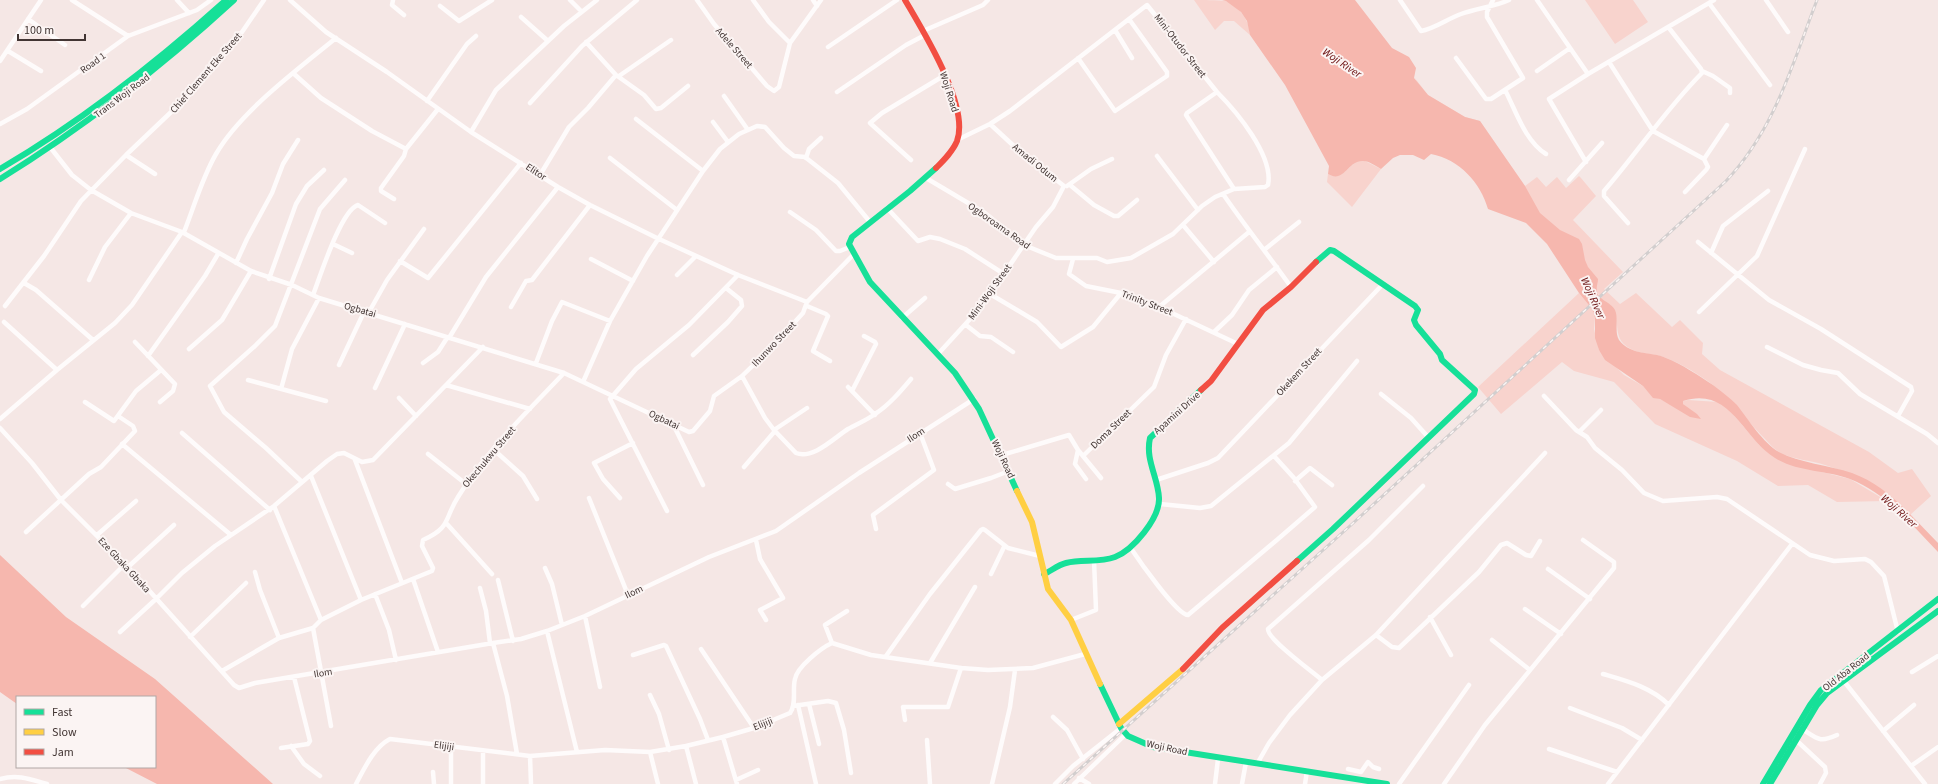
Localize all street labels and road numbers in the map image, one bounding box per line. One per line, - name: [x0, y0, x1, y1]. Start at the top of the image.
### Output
- street label: Mini-Otudor Street: [1151, 11, 1210, 81]
- street label: Adele Street: [712, 24, 756, 72]
- street label: Chief Clement Eke Street: [167, 29, 245, 116]
- street label: Road 1: [77, 49, 109, 77]
- street label: Trans Woji Road: [91, 70, 153, 122]
- street label: Woji Road: [936, 70, 962, 114]
- street label: Amadi Odum: [1009, 140, 1061, 186]
- street label: Elitor: [523, 160, 550, 184]
- street label: Ogboroama Road: [965, 199, 1033, 253]
- street label: Mini-Woji Street: [965, 261, 1015, 323]
- street label: Trinity Street: [1119, 287, 1175, 319]
- street label: Ogbatai: [342, 299, 378, 321]
- street label: Ihunwo Street: [749, 318, 800, 370]
- street label: Okekem Street: [1273, 344, 1325, 399]
- street label: Apamini Drive: [1151, 388, 1203, 438]
- street label: Doma Street: [1087, 405, 1135, 452]
- street label: Ogbatai: [646, 407, 682, 433]
- street label: Okechukwu Street: [459, 423, 519, 491]
- street label: Ilom: [904, 424, 928, 446]
- street label: Woji Road: [988, 437, 1018, 481]
- street label: Eze Gbaka Gbaka: [95, 534, 153, 596]
- street label: Ilom: [622, 582, 646, 602]
- street label: Old Aba Road: [1820, 649, 1872, 695]
- street label: Ilom: [313, 665, 333, 681]
- street label: Elijiji: [751, 714, 775, 734]
- street label: Woji Road: [1145, 737, 1189, 759]
- street label: Elijiji: [433, 738, 455, 754]

